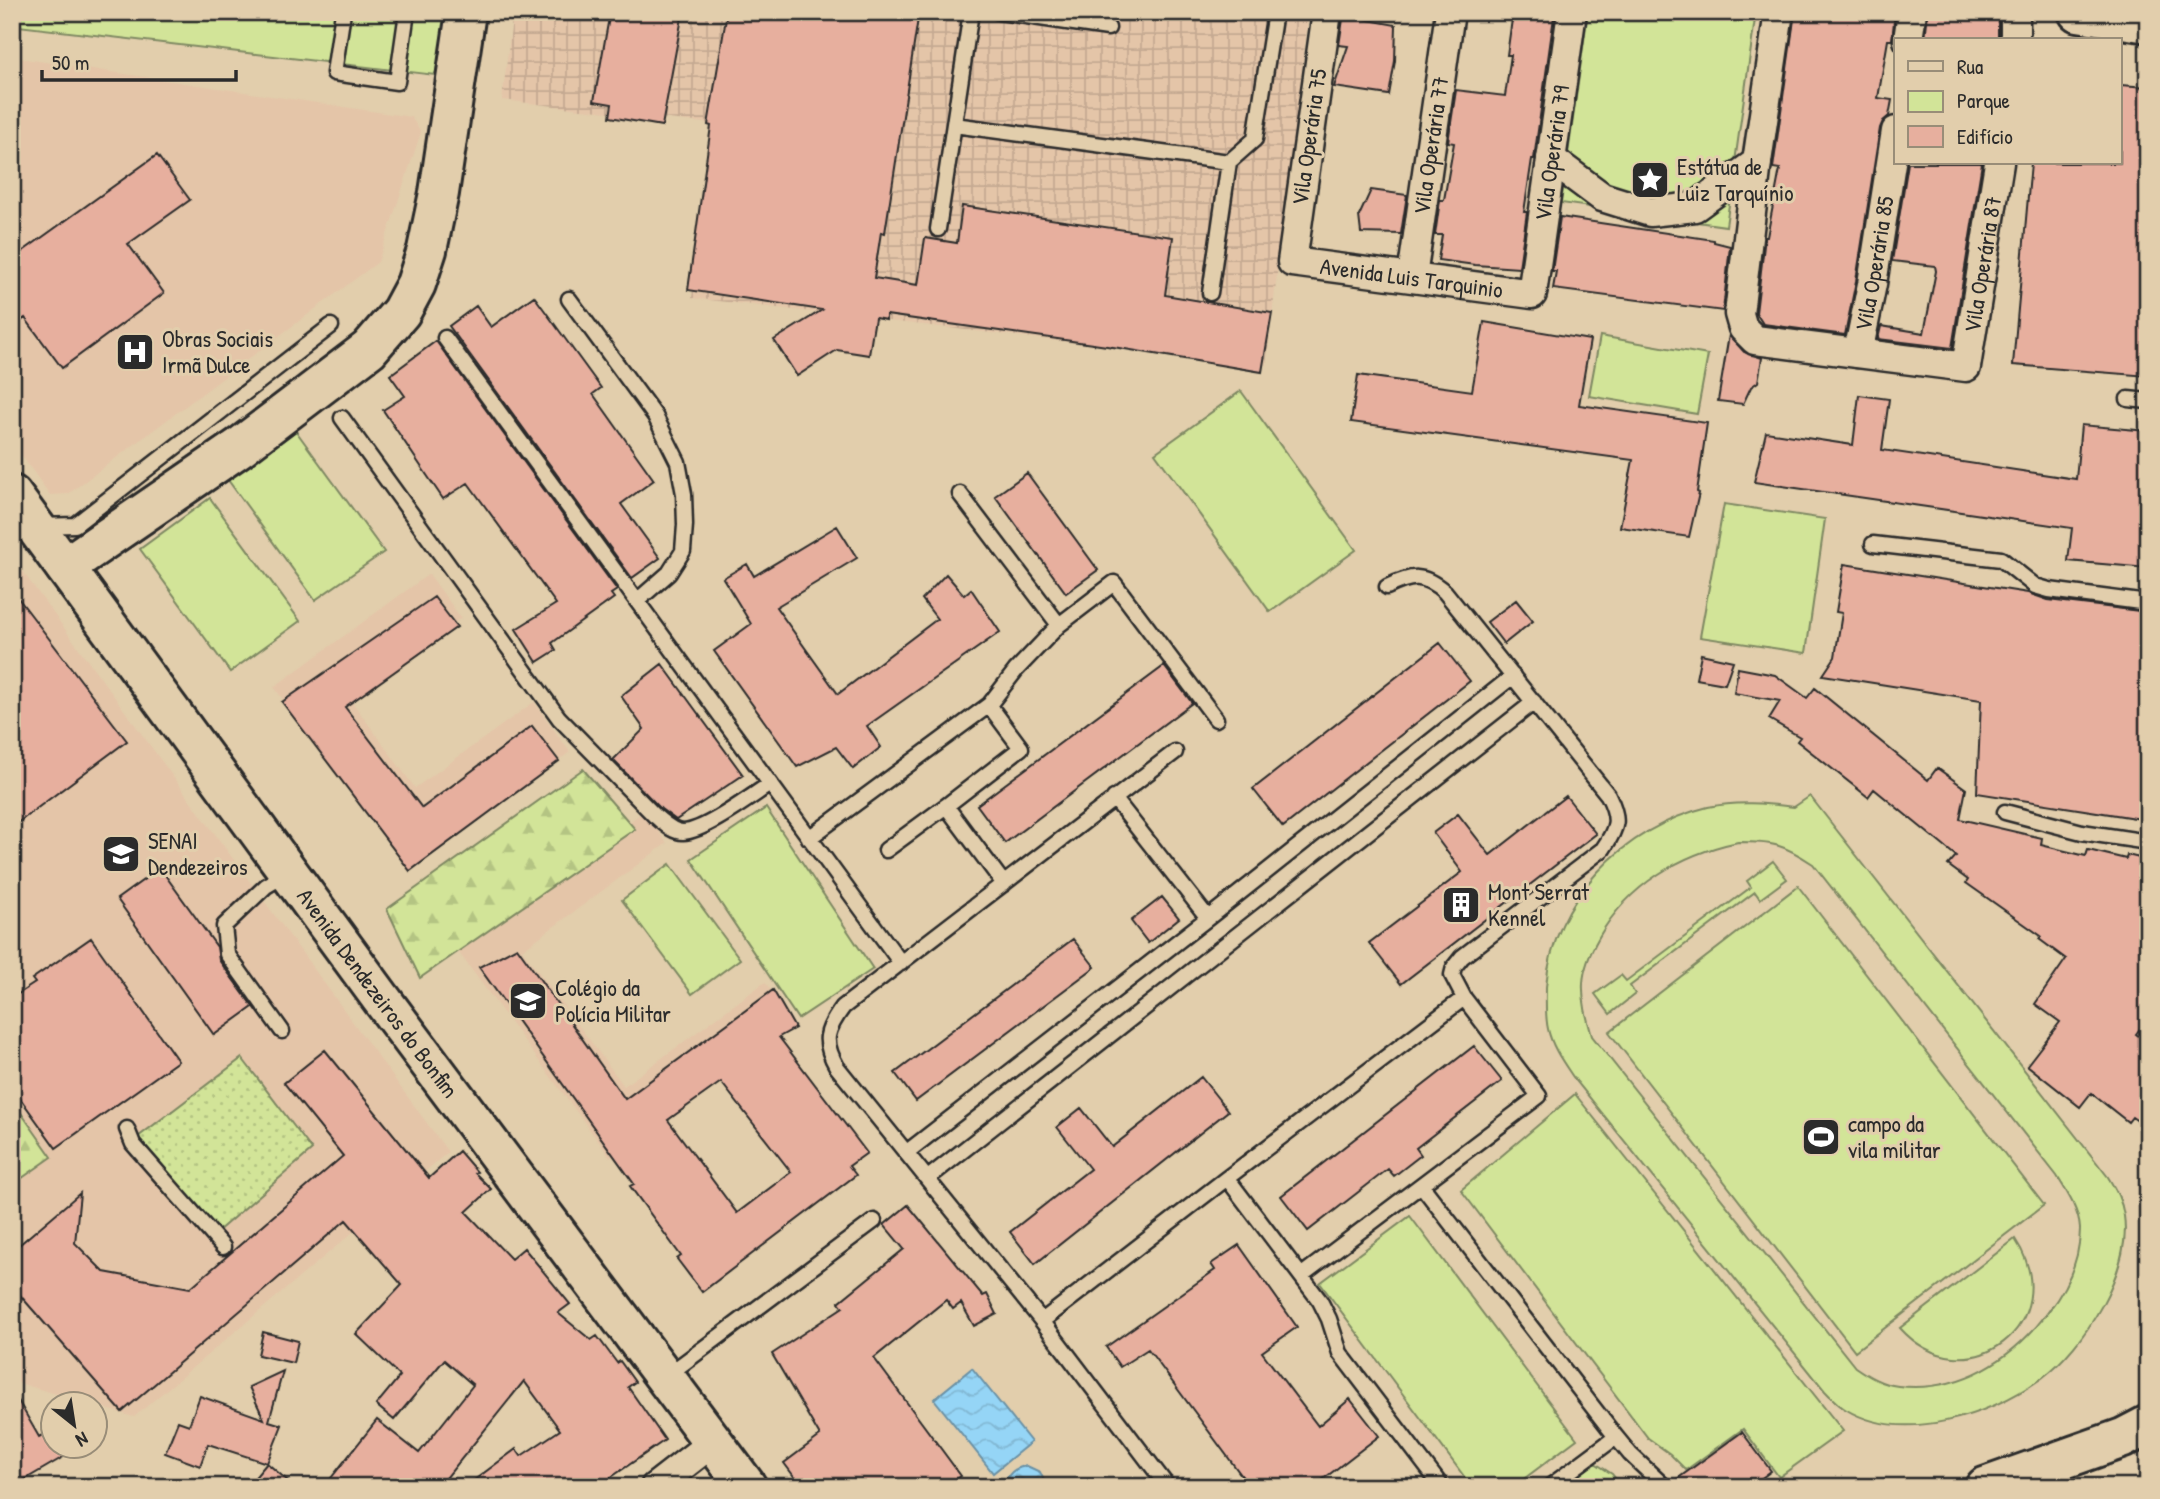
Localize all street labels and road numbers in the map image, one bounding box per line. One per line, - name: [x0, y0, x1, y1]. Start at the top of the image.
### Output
- street label: Vila Operária 75: [1284, 66, 1333, 207]
- street label: Vila Operária 77: [1405, 74, 1456, 216]
- street label: Vila Operária 79: [1527, 83, 1576, 223]
- street label: Vila Operária 85: [1847, 194, 1901, 334]
- street label: Vila Operária 87: [1956, 194, 2008, 335]
- street label: Avenida Luis Tarquinio: [1318, 250, 1505, 305]
- street label: Avenida Dendezeiros do Bonfim: [290, 882, 466, 1104]

